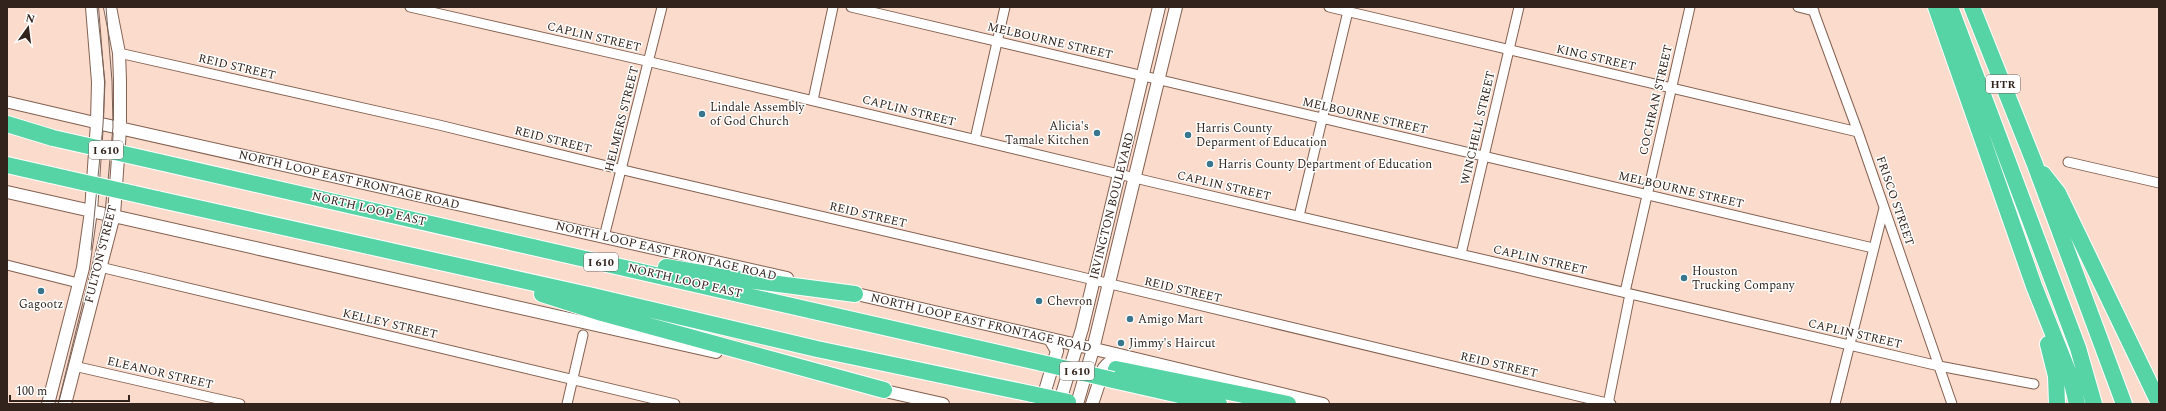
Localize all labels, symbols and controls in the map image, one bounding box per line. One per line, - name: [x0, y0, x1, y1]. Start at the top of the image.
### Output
- north arrow: [8, 8, 48, 48]
- text: N: [24, 9, 37, 28]
- street label: CAPLIN STREET: [545, 17, 643, 57]
- street label: MELBOURNE STREET: [985, 17, 1115, 65]
- street label: KING STREET: [1554, 40, 1638, 76]
- street label: COCHRAN STREET: [1634, 43, 1678, 157]
- street label: REID STREET: [196, 49, 278, 85]
- street label: HELMERS STREET: [600, 64, 644, 174]
- street label: WINCHELL STREET: [1456, 69, 1500, 187]
- road number: HTR: [1986, 75, 2020, 93]
- street label: CAPLIN STREET: [860, 90, 958, 132]
- street label: MELBOURNE STREET: [1300, 92, 1430, 140]
- place label: Lindale Assembly of God Church: [710, 98, 806, 131]
- marker: Lindale Assembly of God Church: [697, 109, 707, 119]
- place label: Alicia's Tamale Kitchen: [1005, 117, 1089, 150]
- place label: Harris County Deparment of Education: [1196, 119, 1327, 152]
- street label: REID STREET: [512, 121, 594, 159]
- marker: Alicia's Tamale Kitchen: [1092, 128, 1102, 138]
- street label: IRVINGTON BOULEVARD: [1084, 130, 1140, 282]
- marker: Harris County Deparment of Education: [1183, 130, 1193, 140]
- road number: I 610: [89, 141, 123, 159]
- street label: NORTH LOOP EAST FRONTAGE ROAD: [237, 148, 461, 212]
- street label: FRISCO STREET: [1871, 154, 1919, 248]
- place label: Harris County Department of Education: [1218, 155, 1432, 174]
- marker: Harris County Department of Education: [1205, 159, 1215, 169]
- street label: CAPLIN STREET: [1175, 166, 1273, 206]
- street label: MELBOURNE STREET: [1616, 166, 1746, 214]
- street label: NORTH LOOP EAST: [310, 189, 428, 229]
- street label: REID STREET: [827, 197, 909, 233]
- street label: FULTON STREET: [80, 203, 122, 305]
- street label: NORTH LOOP EAST FRONTAGE ROAD: [554, 219, 778, 283]
- street label: CAPLIN STREET: [1491, 240, 1589, 280]
- road number: I 610: [584, 253, 618, 271]
- street label: NORTH LOOP EAST: [626, 261, 744, 301]
- place label: Houston Trucking Company: [1692, 262, 1796, 295]
- street label: REID STREET: [1142, 272, 1224, 308]
- marker: Houston Trucking Company: [1679, 273, 1689, 283]
- marker: Gagootz: [36, 286, 46, 296]
- street label: NORTH LOOP EAST FRONTAGE ROAD: [869, 288, 1093, 358]
- place label: Chevron: [1047, 292, 1093, 311]
- place label: Gagootz: [19, 295, 63, 314]
- marker: Chevron: [1034, 296, 1044, 306]
- street label: KELLEY STREET: [341, 304, 439, 344]
- place label: Amigo Mart: [1138, 310, 1203, 329]
- marker: Amigo Mart: [1125, 314, 1135, 324]
- street label: CAPLIN STREET: [1806, 314, 1904, 354]
- place label: Jimmy's Haircut: [1129, 334, 1216, 353]
- marker: Jimmy's Haircut: [1116, 338, 1126, 348]
- street label: REID STREET: [1458, 347, 1540, 383]
- street label: ELEANOR STREET: [105, 352, 215, 394]
- road number: I 610: [1060, 362, 1094, 380]
- scale bar: [10, 377, 129, 403]
- text: 100 m: [16, 382, 47, 401]

